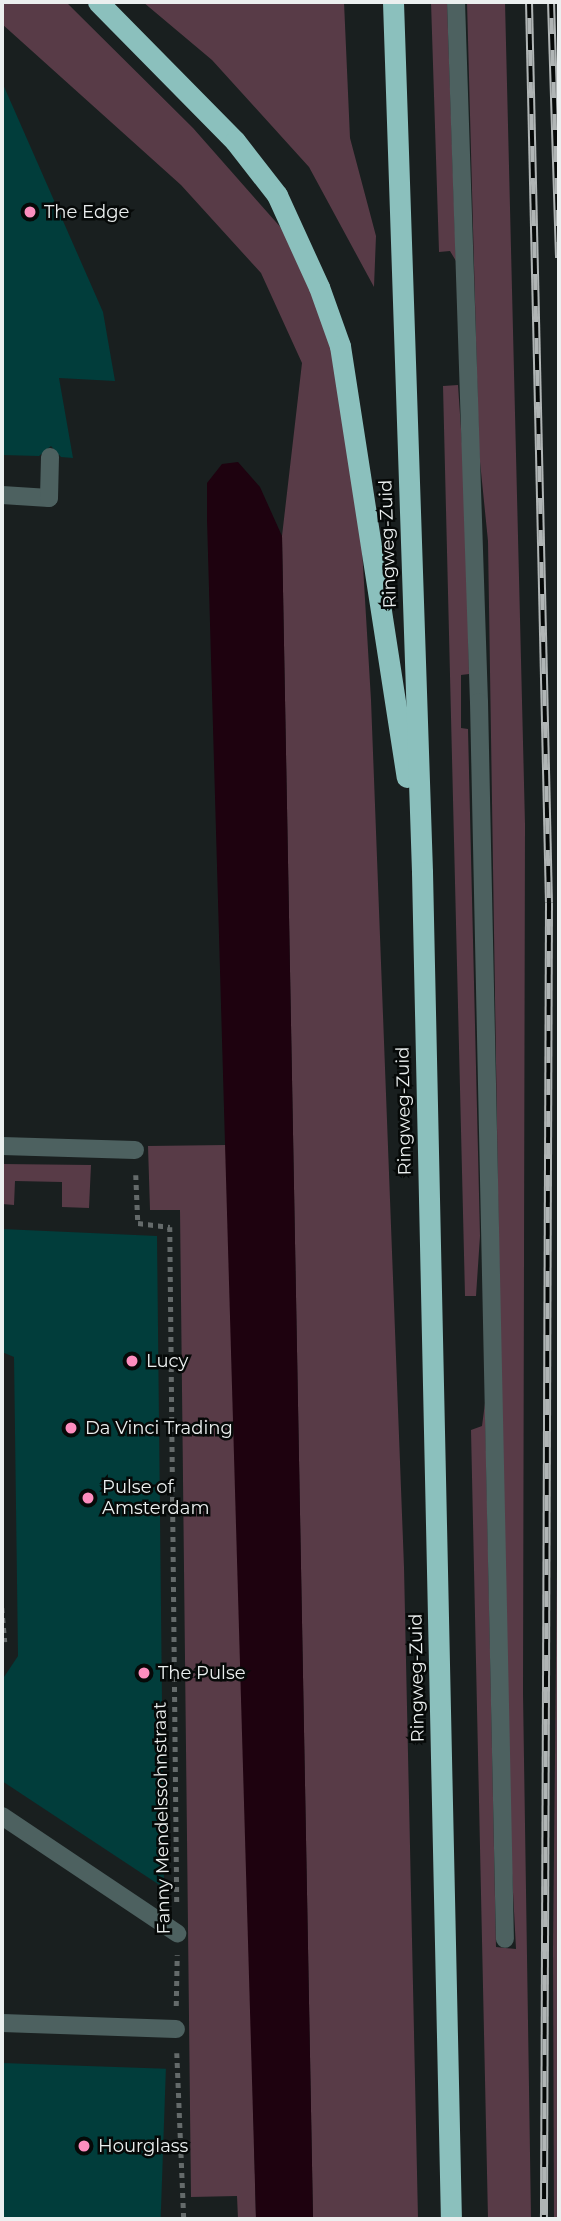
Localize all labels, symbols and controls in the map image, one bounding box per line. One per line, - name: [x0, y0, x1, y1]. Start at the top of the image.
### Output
- place label: The Edge: [44, 201, 129, 223]
- marker: The Edge: [22, 204, 38, 220]
- street label: Ringweg-Zuid: [375, 479, 401, 609]
- street label: Ringweg-Zuid: [392, 1046, 416, 1176]
- place label: Lucy: [146, 1350, 188, 1372]
- marker: Lucy: [124, 1353, 140, 1369]
- place label: Da Vinci Trading: [85, 1417, 233, 1439]
- marker: Da Vinci Trading: [63, 1420, 79, 1436]
- place label: Pulse of Amsterdam: [102, 1477, 210, 1520]
- marker: Pulse of Amsterdam: [80, 1490, 96, 1506]
- street label: Ringweg-Zuid: [405, 1613, 429, 1743]
- place label: The Pulse: [158, 1662, 246, 1684]
- marker: The Pulse: [136, 1665, 152, 1681]
- street label: Fanny Mendelssohnstraat: [149, 1702, 175, 1934]
- place label: Hourglass: [98, 2135, 188, 2157]
- marker: Hourglass: [76, 2138, 92, 2154]

